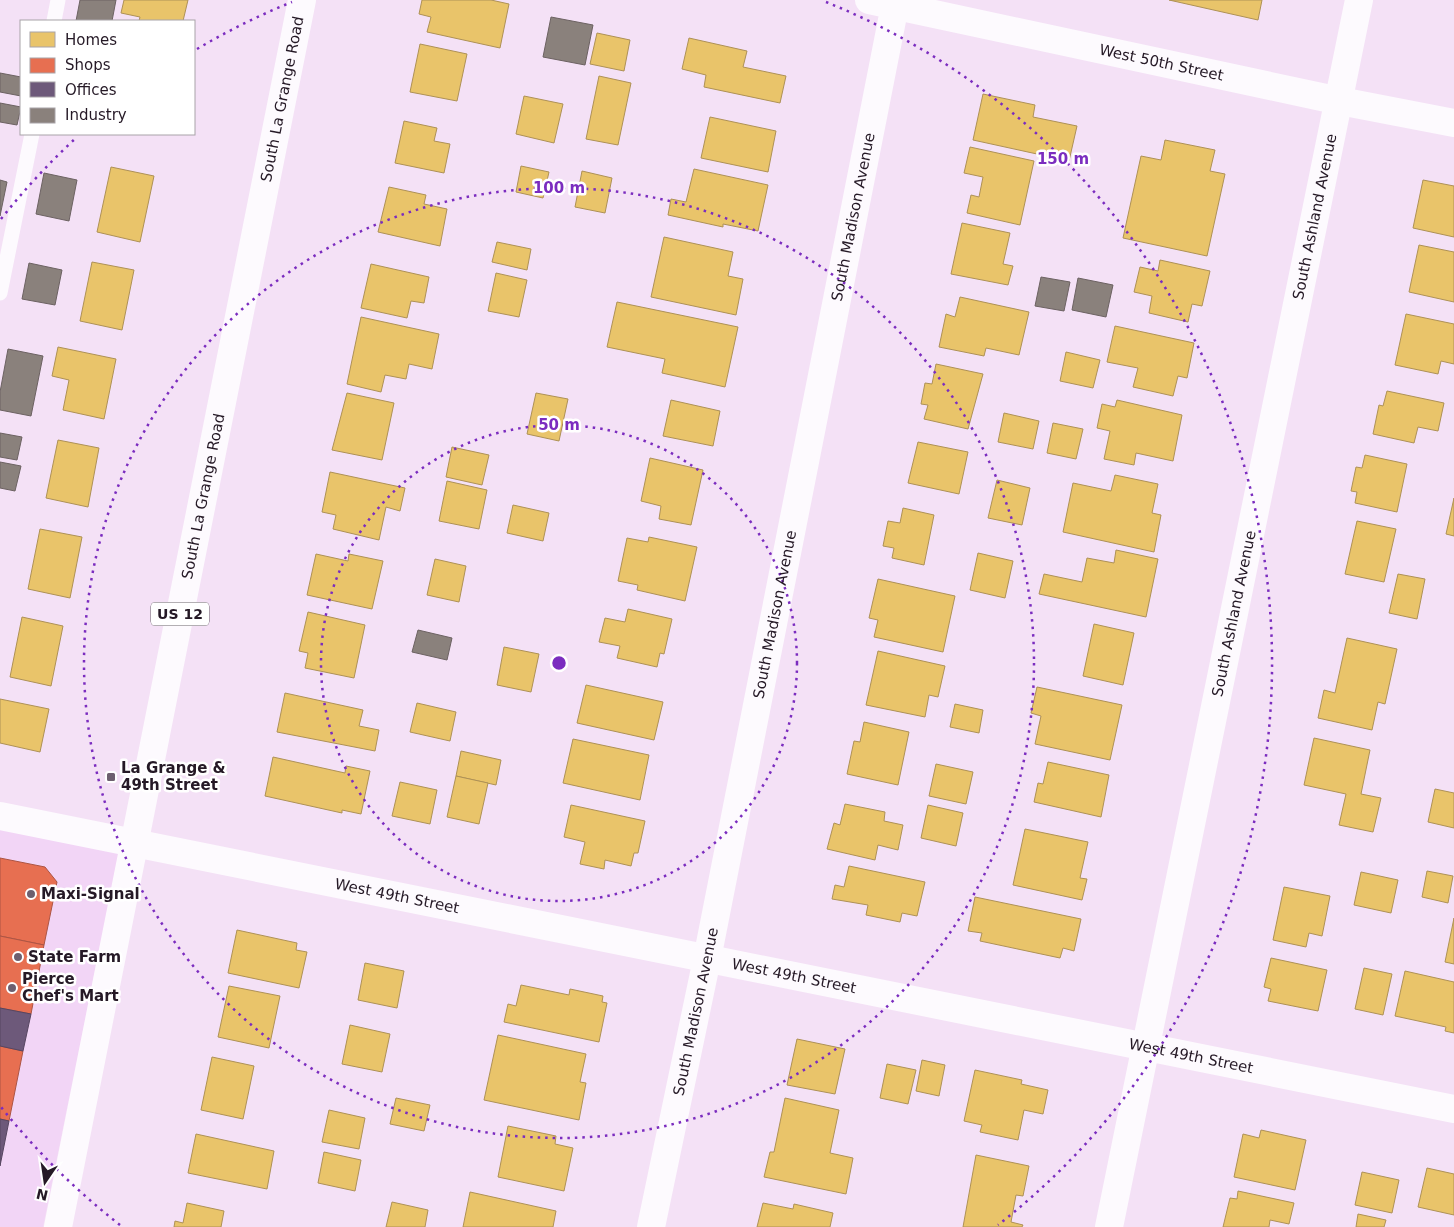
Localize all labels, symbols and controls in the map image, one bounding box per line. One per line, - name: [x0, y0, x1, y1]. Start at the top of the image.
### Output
- street label: South La Grange Road: [257, 15, 308, 183]
- legend: [20, 20, 195, 135]
- text: Homes: [65, 31, 117, 49]
- street label: West 50th Street: [1098, 41, 1225, 85]
- text: Shops: [65, 56, 111, 74]
- text: Offices: [65, 81, 117, 99]
- text: Industry: [65, 106, 127, 124]
- street label: South Madison Avenue: [828, 131, 879, 303]
- street label: South Ashland Avenue: [1289, 132, 1341, 301]
- text: 150 m: [1037, 150, 1089, 168]
- text: 100 m: [533, 179, 585, 197]
- street label: South La Grange Road: [178, 412, 229, 581]
- text: 50 m: [538, 416, 580, 434]
- street label: South Madison Avenue: [750, 529, 800, 700]
- street label: South Ashland Avenue: [1208, 529, 1260, 698]
- road number: US 12: [151, 602, 209, 626]
- centre of rings: [550, 654, 568, 672]
- place label: La Grange & 49th Street: [121, 759, 226, 794]
- marker: La Grange & 49th Street: [105, 771, 117, 783]
- street label: West 49th Street: [333, 875, 461, 917]
- place label: Maxi-Signal: [41, 885, 140, 903]
- marker: Maxi-Signal: [25, 888, 37, 900]
- street label: South Madison Avenue: [670, 926, 722, 1097]
- place label: State Farm: [28, 948, 121, 966]
- marker: State Farm: [12, 951, 24, 963]
- street label: West 49th Street: [730, 955, 858, 997]
- place label: Pierce Chef's Mart: [22, 970, 119, 1005]
- marker: Pierce Chef's Mart: [6, 982, 18, 994]
- street label: West 49th Street: [1127, 1035, 1255, 1077]
- north arrow: [20, 1157, 70, 1207]
- text: N: [35, 1186, 50, 1204]

